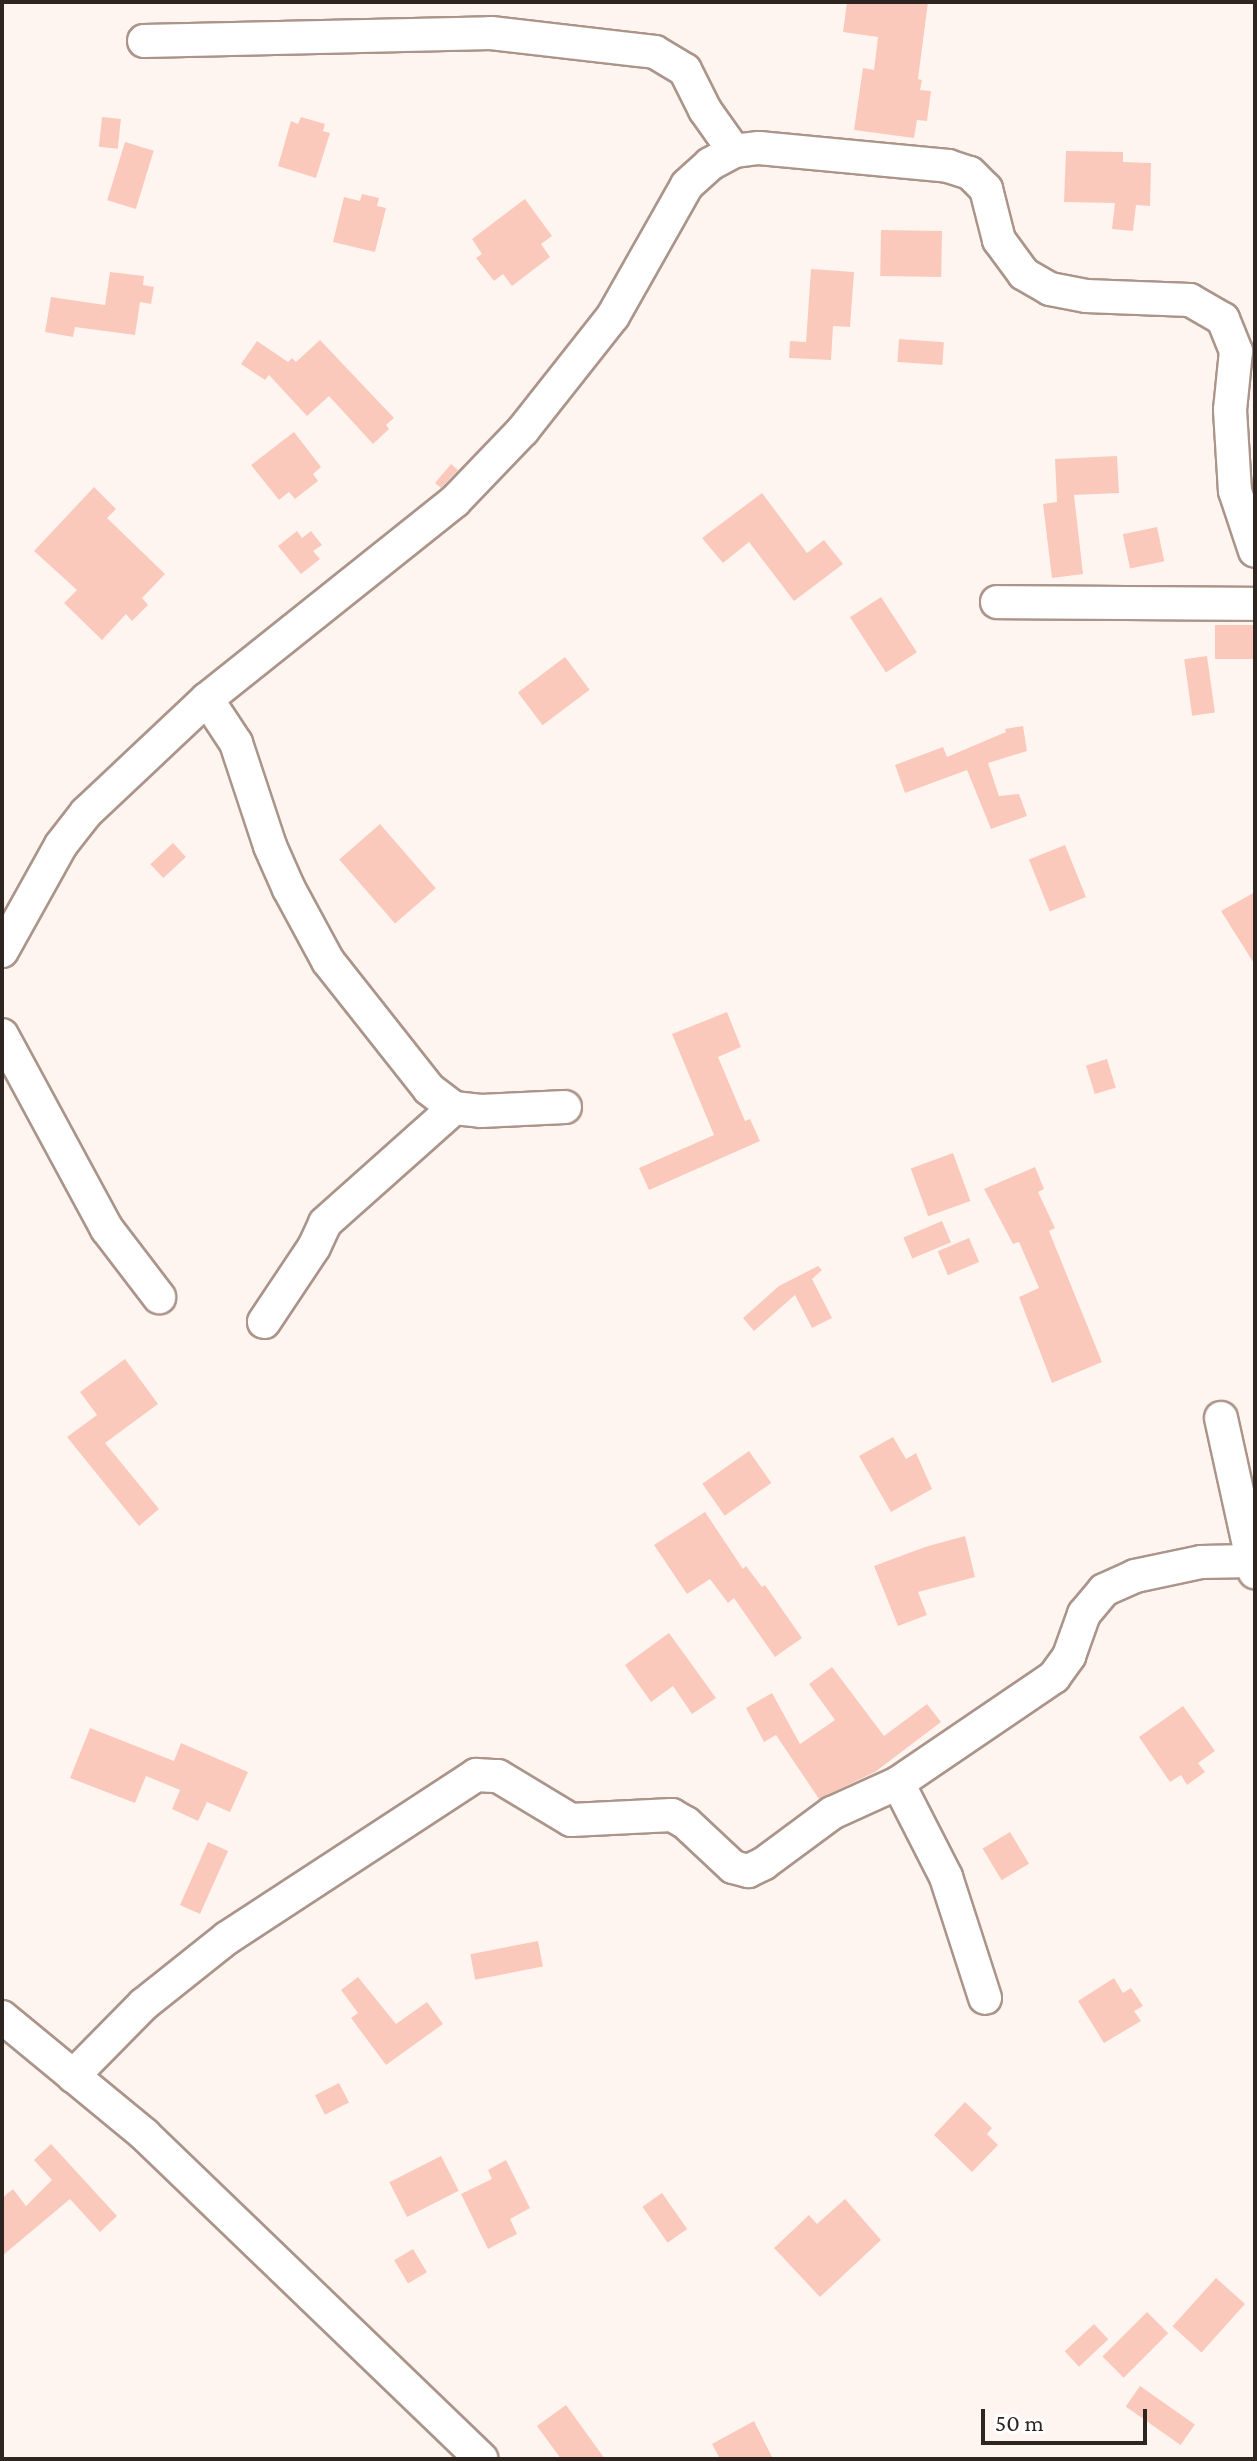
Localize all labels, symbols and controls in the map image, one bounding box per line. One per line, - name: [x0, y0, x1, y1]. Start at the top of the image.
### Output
- scale bar: [985, 2393, 1151, 2443]
- text: 50 m: [995, 2409, 1044, 2436]

